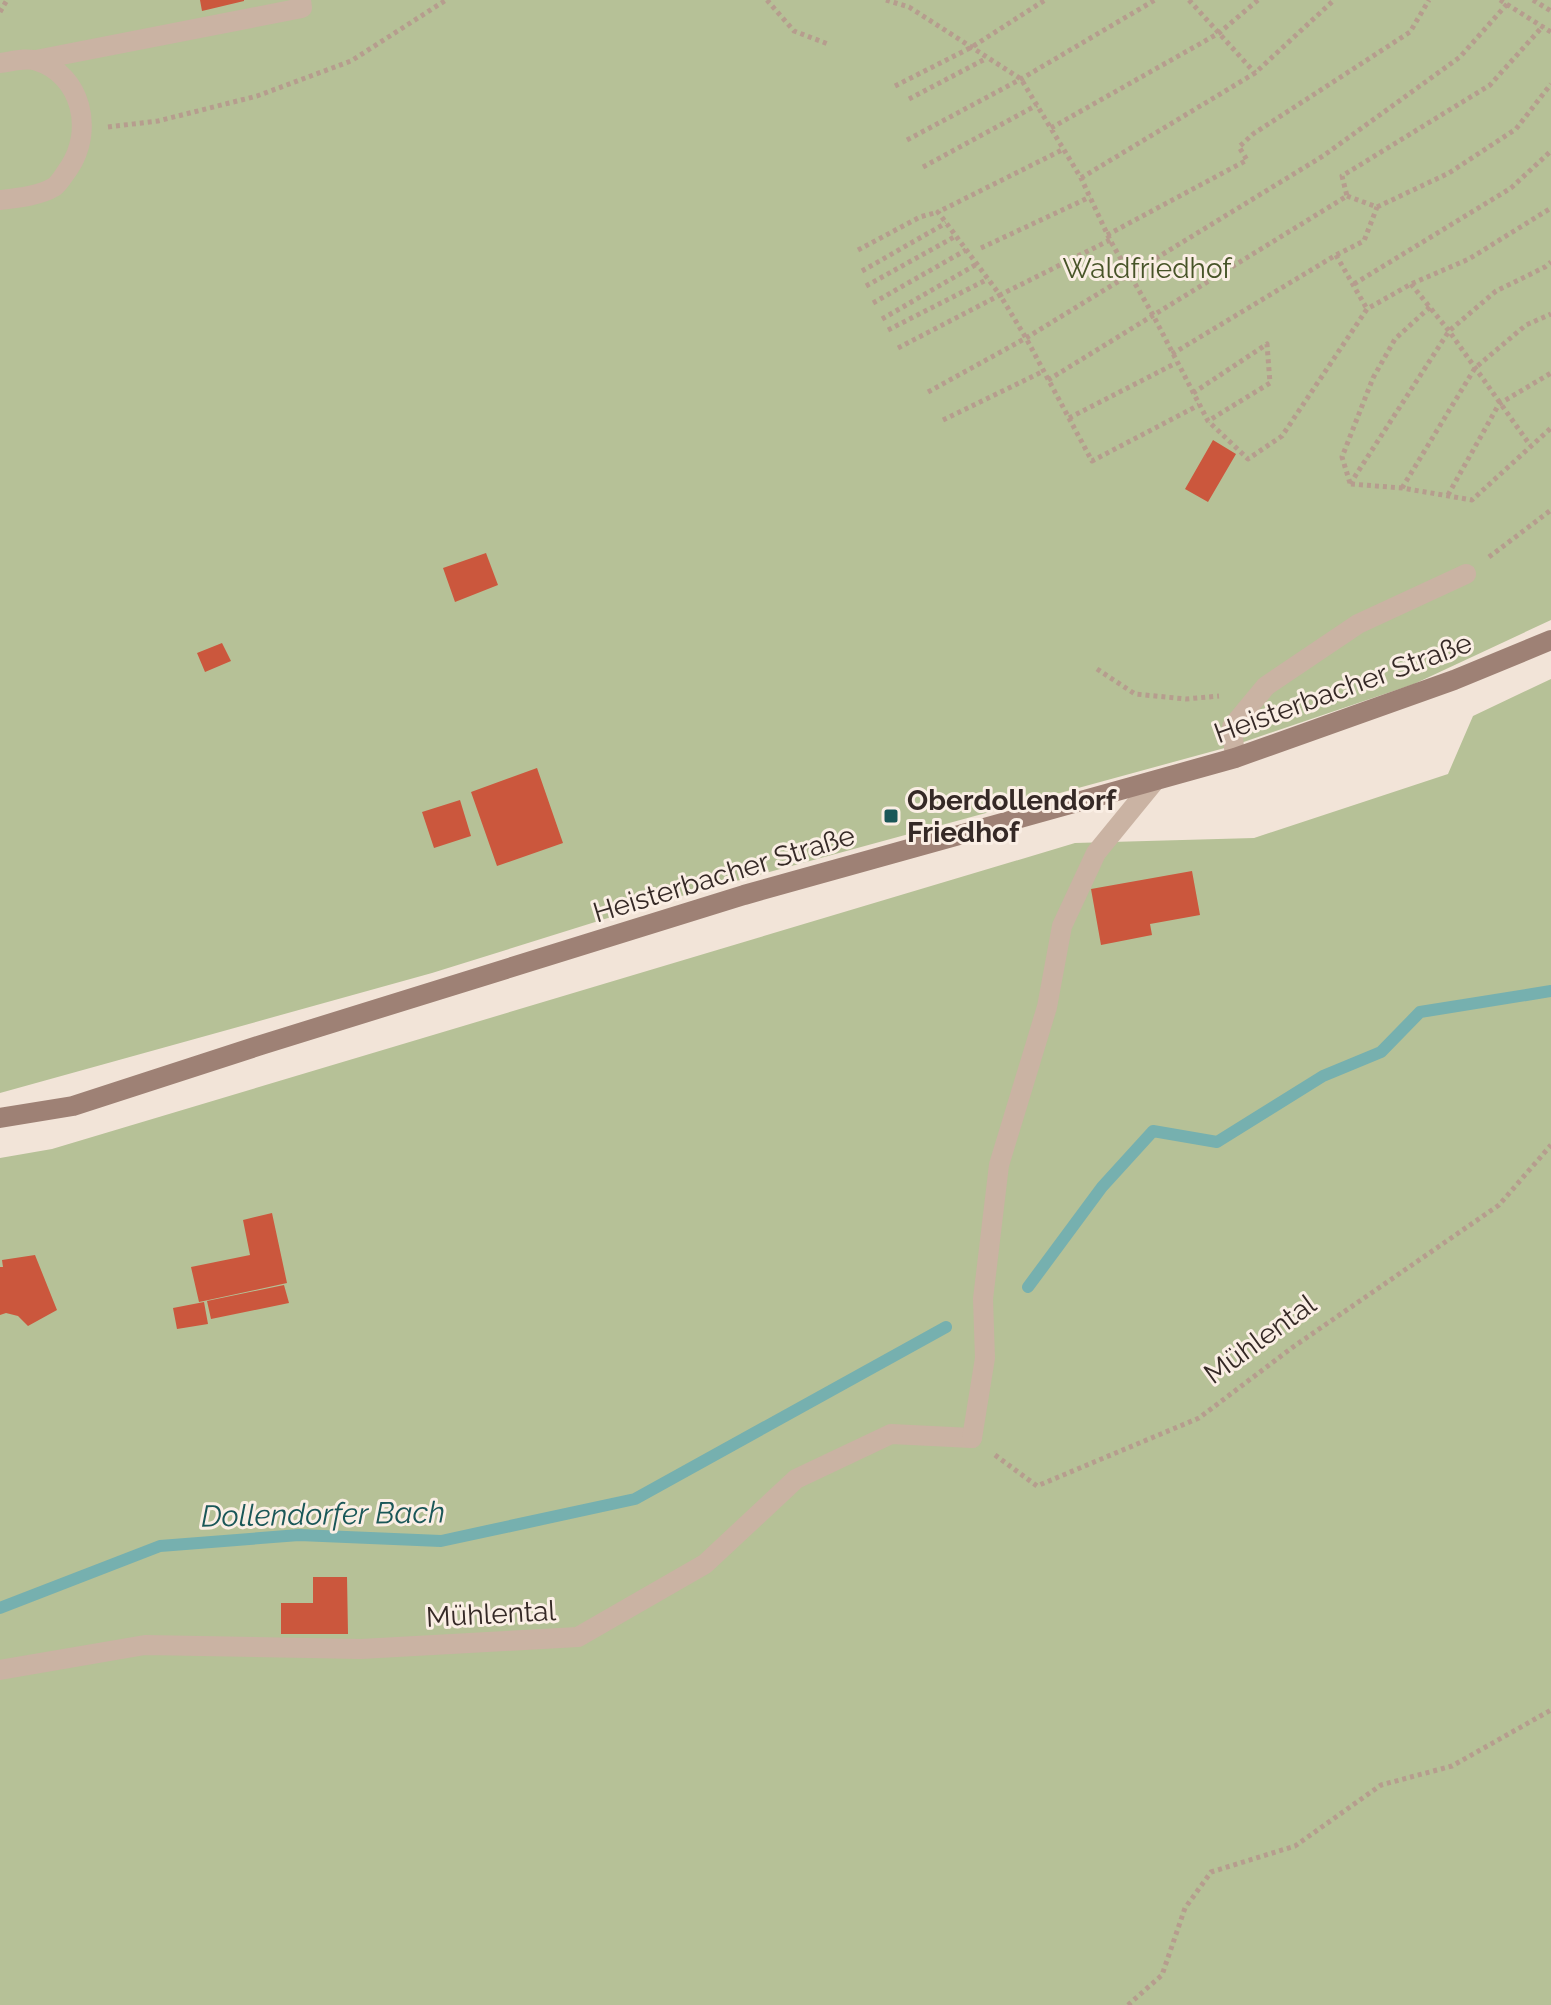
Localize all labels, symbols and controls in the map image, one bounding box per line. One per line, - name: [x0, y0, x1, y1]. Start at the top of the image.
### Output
- park label: Waldfriedhof: [1062, 252, 1233, 285]
- street label: Heisterbacher Straße: [1210, 626, 1476, 750]
- place label: Oberdollendorf Friedhof: [907, 784, 1118, 849]
- marker: Oberdollendorf Friedhof: [882, 807, 900, 825]
- street label: Heisterbacher Straße: [589, 818, 859, 930]
- street label: Mühlental: [1198, 1287, 1323, 1391]
- water label: Dollendorfer Bach: [201, 1494, 445, 1534]
- street label: Mühlental: [425, 1594, 557, 1634]

